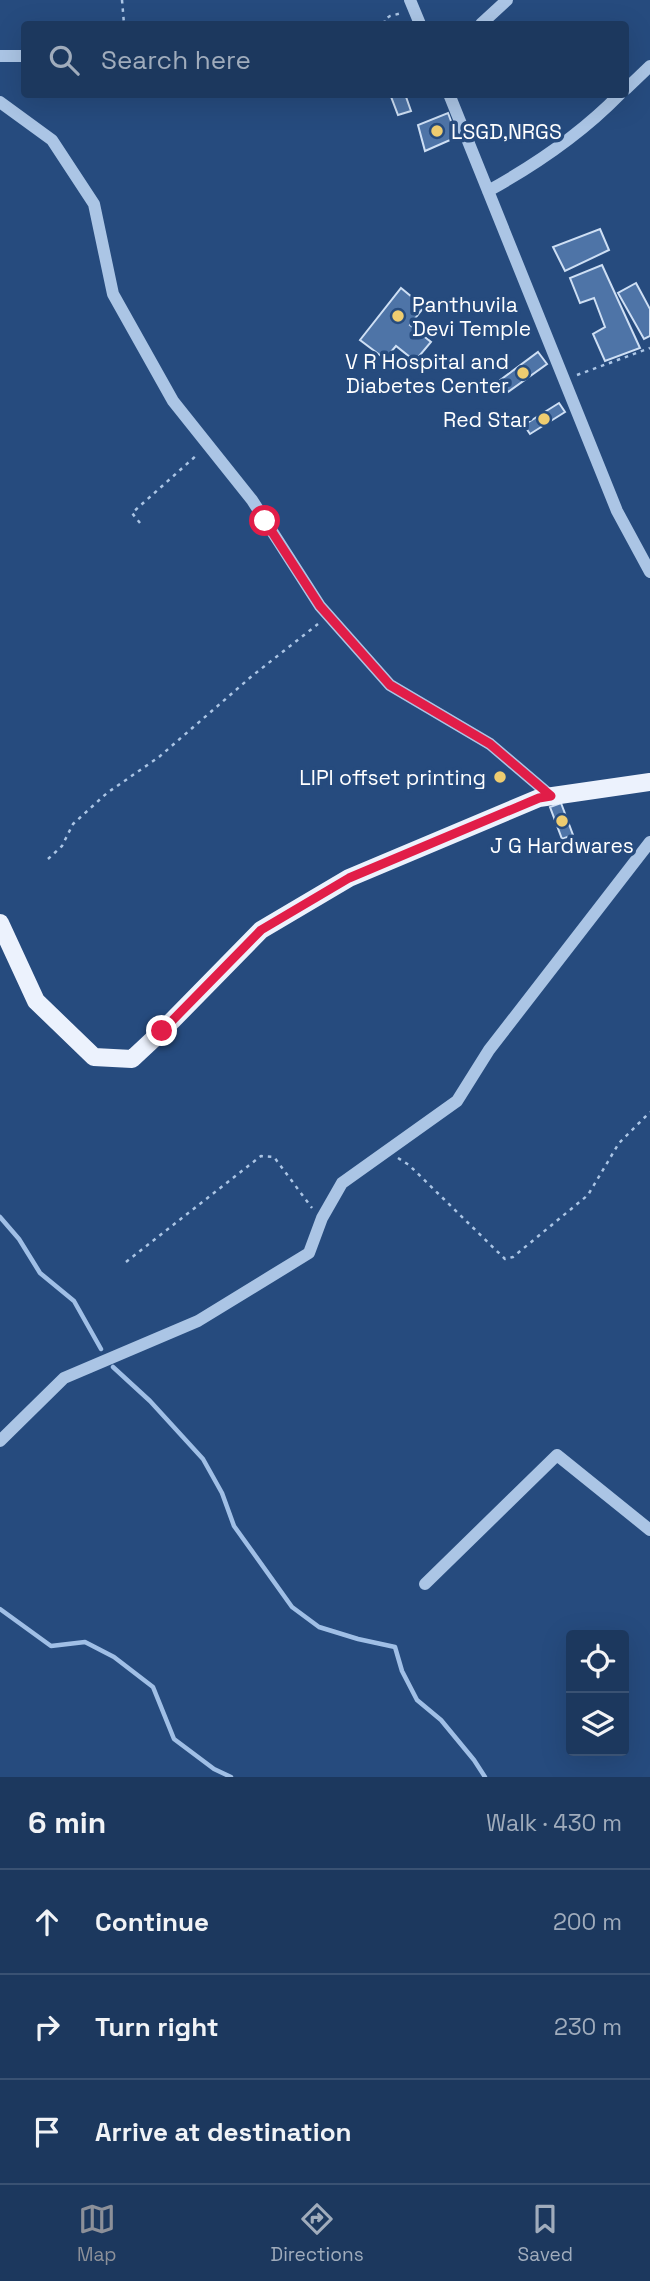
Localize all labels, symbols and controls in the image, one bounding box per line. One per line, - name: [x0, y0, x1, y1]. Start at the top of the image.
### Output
- search box: [21, 21, 629, 98]
- icon: search: [45, 41, 83, 79]
- text: Search here: [101, 43, 251, 77]
- place label: LSGD,NRGS: [451, 118, 562, 145]
- marker: LSGD,NRGS: [429, 123, 445, 139]
- place label: Panthuvila Devi Temple: [412, 291, 531, 342]
- marker: Panthuvila Devi Temple: [390, 308, 406, 324]
- place label: V R Hospital and Diabetes Center: [345, 348, 509, 399]
- marker: V R Hospital and Diabetes Center: [515, 365, 531, 381]
- place label: Red Star: [443, 406, 530, 433]
- marker: Red Star: [536, 411, 552, 427]
- route start: [249, 505, 280, 536]
- place label: LIPI offset printing: [299, 764, 486, 791]
- marker: LIPI offset printing: [492, 769, 508, 785]
- marker: J G Hardwares: [554, 813, 570, 829]
- place label: J G Hardwares: [490, 832, 634, 859]
- route end: [146, 1015, 177, 1046]
- map controls: [566, 1630, 629, 1756]
- button: locate: [566, 1630, 629, 1693]
- button: layers: [566, 1693, 629, 1756]
- text: 6 min: [28, 1803, 106, 1842]
- text: Walk · 430 m: [486, 1808, 622, 1838]
- icon: ahead: [28, 1903, 66, 1941]
- text: Continue: [95, 1905, 209, 1939]
- text: 200 m: [553, 1907, 622, 1937]
- icon: right: [28, 2008, 66, 2046]
- text: Turn right: [95, 2010, 219, 2044]
- text: 230 m: [554, 2012, 622, 2042]
- icon: arrive: [28, 2113, 66, 2151]
- text: Arrive at destination: [95, 2115, 352, 2149]
- tab: Map: [77, 2200, 117, 2267]
- tab: Directions: [271, 2200, 364, 2267]
- tab: Saved: [518, 2200, 573, 2267]

